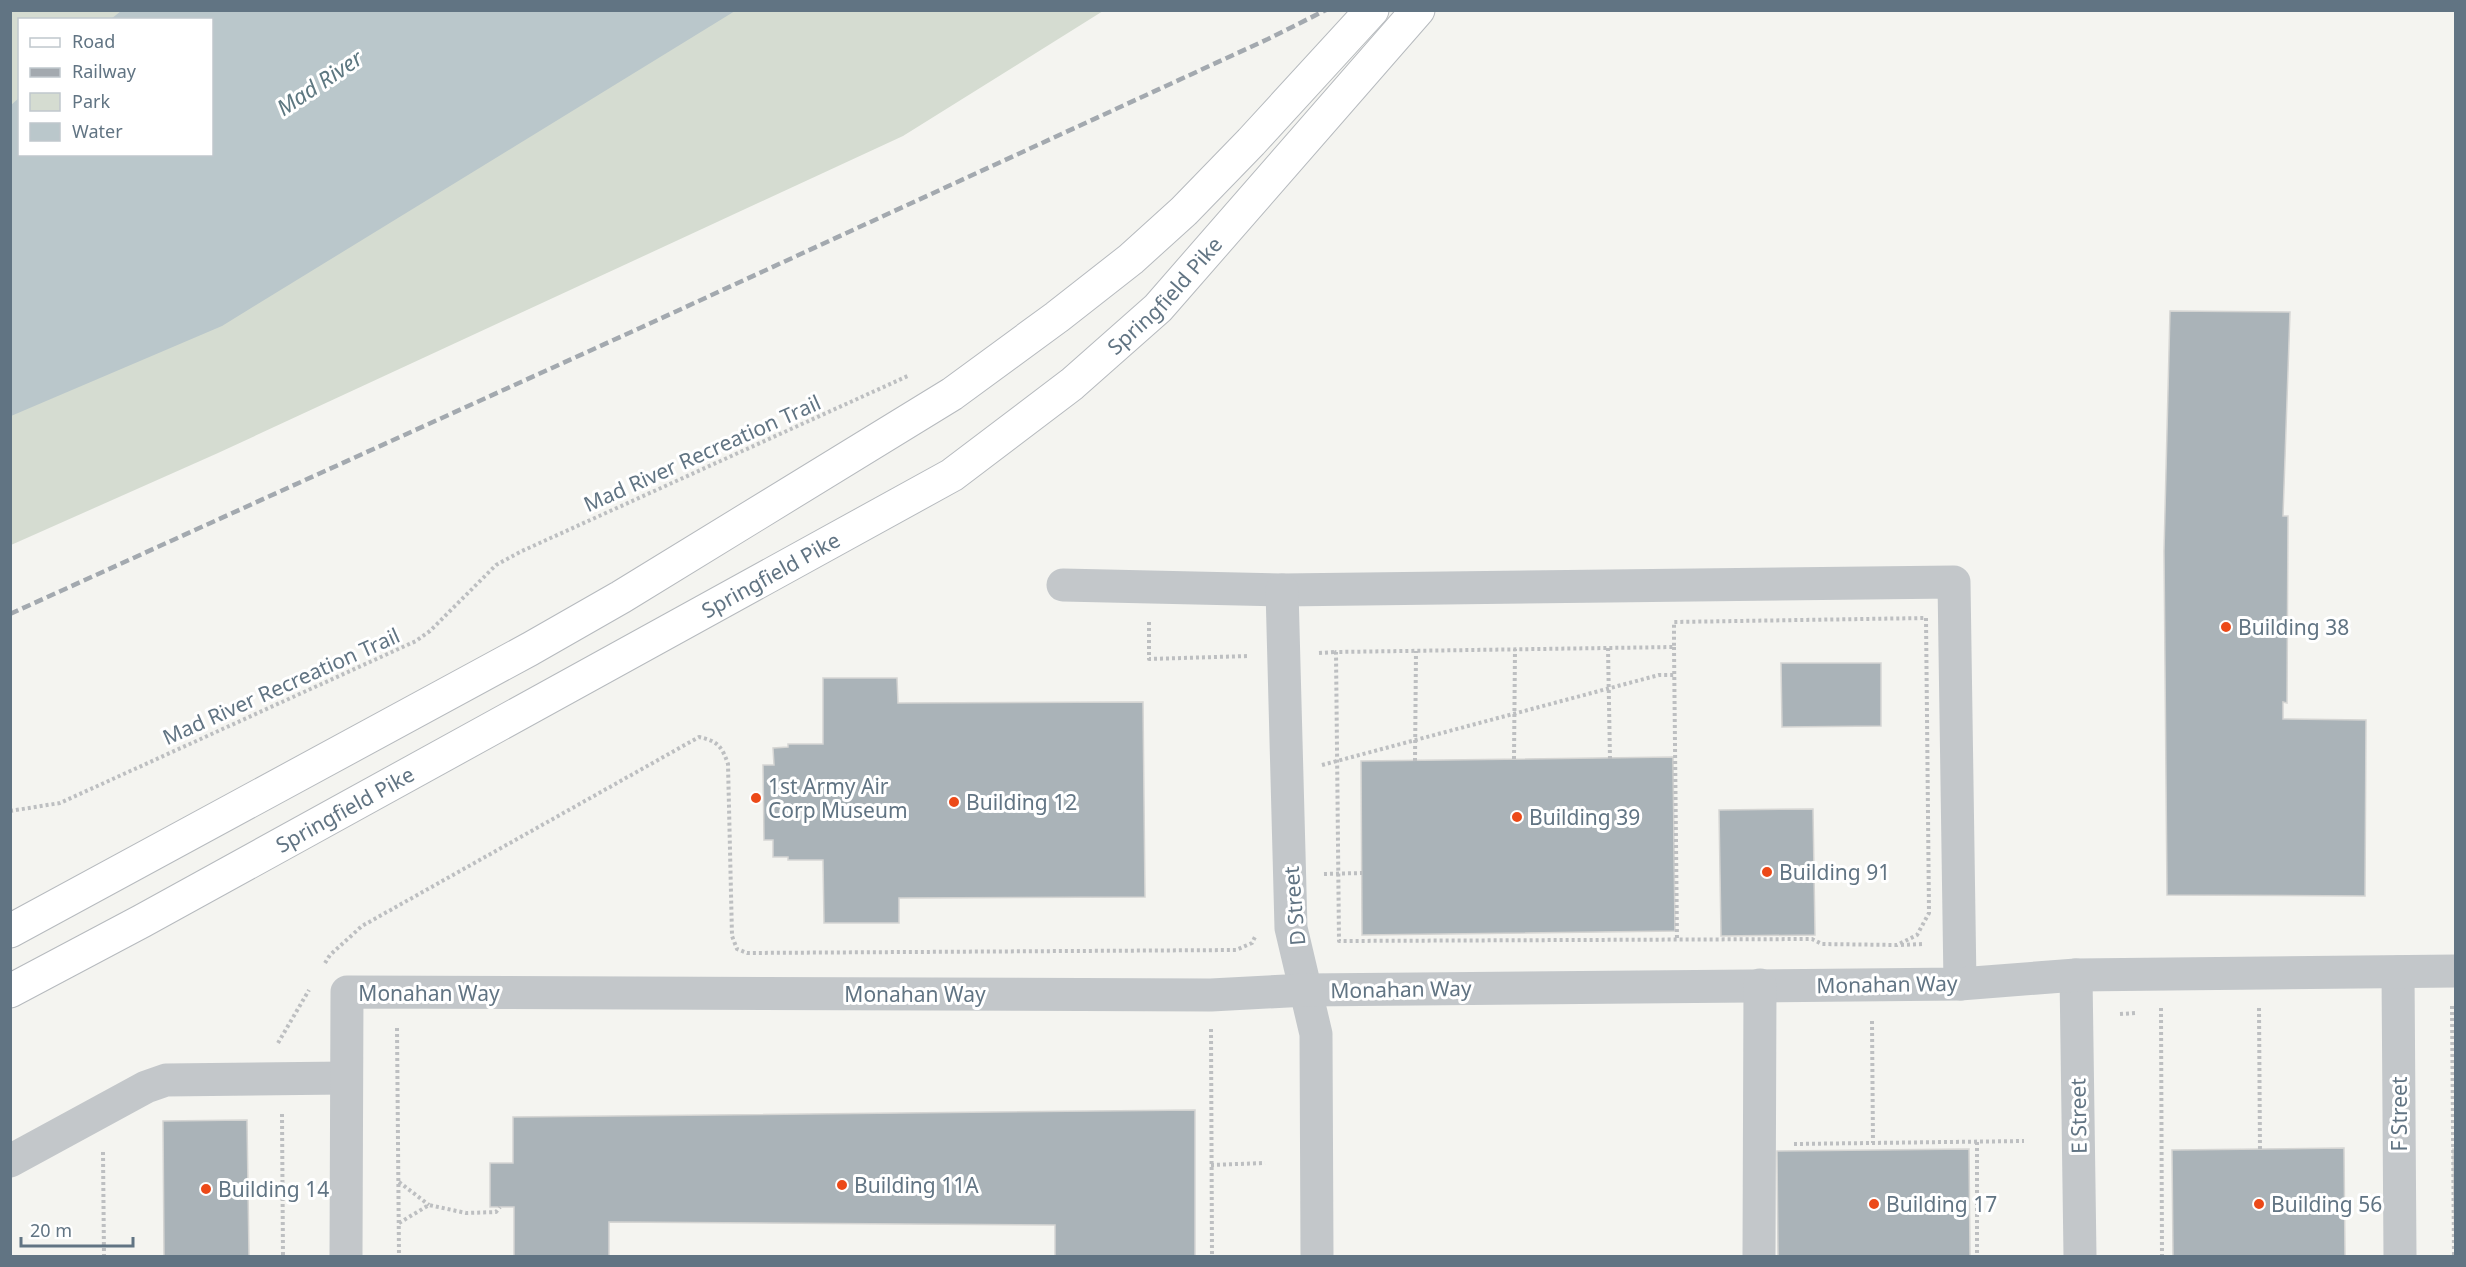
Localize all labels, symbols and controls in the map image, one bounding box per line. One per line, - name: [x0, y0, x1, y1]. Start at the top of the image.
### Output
- legend: [18, 18, 213, 156]
- text: Road: [72, 29, 115, 53]
- water label: Mad River: [270, 42, 369, 122]
- text: Railway: [72, 59, 137, 83]
- text: Park: [72, 89, 110, 113]
- text: Water: [72, 119, 123, 143]
- street label: Springfield Pike: [1101, 231, 1228, 361]
- street label: Mad River Recreation Trail: [579, 388, 825, 518]
- street label: Springfield Pike: [696, 525, 845, 624]
- place label: Building 38: [2238, 613, 2349, 641]
- marker: Building 38: [2219, 620, 2233, 634]
- street label: Mad River Recreation Trail: [158, 621, 404, 751]
- street label: Springfield Pike: [271, 760, 419, 859]
- place label: 1st Army Air Corp Museum: [768, 772, 908, 824]
- place label: Building 12: [966, 788, 1077, 816]
- marker: 1st Army Air Corp Museum: [749, 791, 763, 805]
- marker: Building 12: [947, 795, 961, 809]
- place label: Building 39: [1529, 803, 1640, 831]
- marker: Building 39: [1510, 810, 1524, 824]
- place label: Building 91: [1779, 858, 1890, 886]
- street label: D Street: [1277, 865, 1311, 947]
- marker: Building 91: [1760, 865, 1774, 879]
- street label: Monahan Way: [1816, 969, 1958, 999]
- street label: Monahan Way: [1330, 974, 1472, 1004]
- street label: Monahan Way: [358, 979, 500, 1007]
- street label: Monahan Way: [844, 980, 986, 1008]
- street label: F Street: [2385, 1076, 2413, 1152]
- street label: E Street: [2063, 1077, 2093, 1154]
- place label: Building 11A: [854, 1171, 979, 1199]
- place label: Building 14: [218, 1175, 329, 1203]
- marker: Building 11A: [835, 1178, 849, 1192]
- marker: Building 14: [199, 1182, 213, 1196]
- place label: Building 17: [1886, 1190, 1997, 1218]
- place label: Building 56: [2271, 1190, 2382, 1218]
- marker: Building 17: [1867, 1197, 1881, 1211]
- marker: Building 56: [2252, 1197, 2266, 1211]
- scale bar: [21, 1210, 134, 1248]
- text: 20 m: [30, 1218, 72, 1242]

